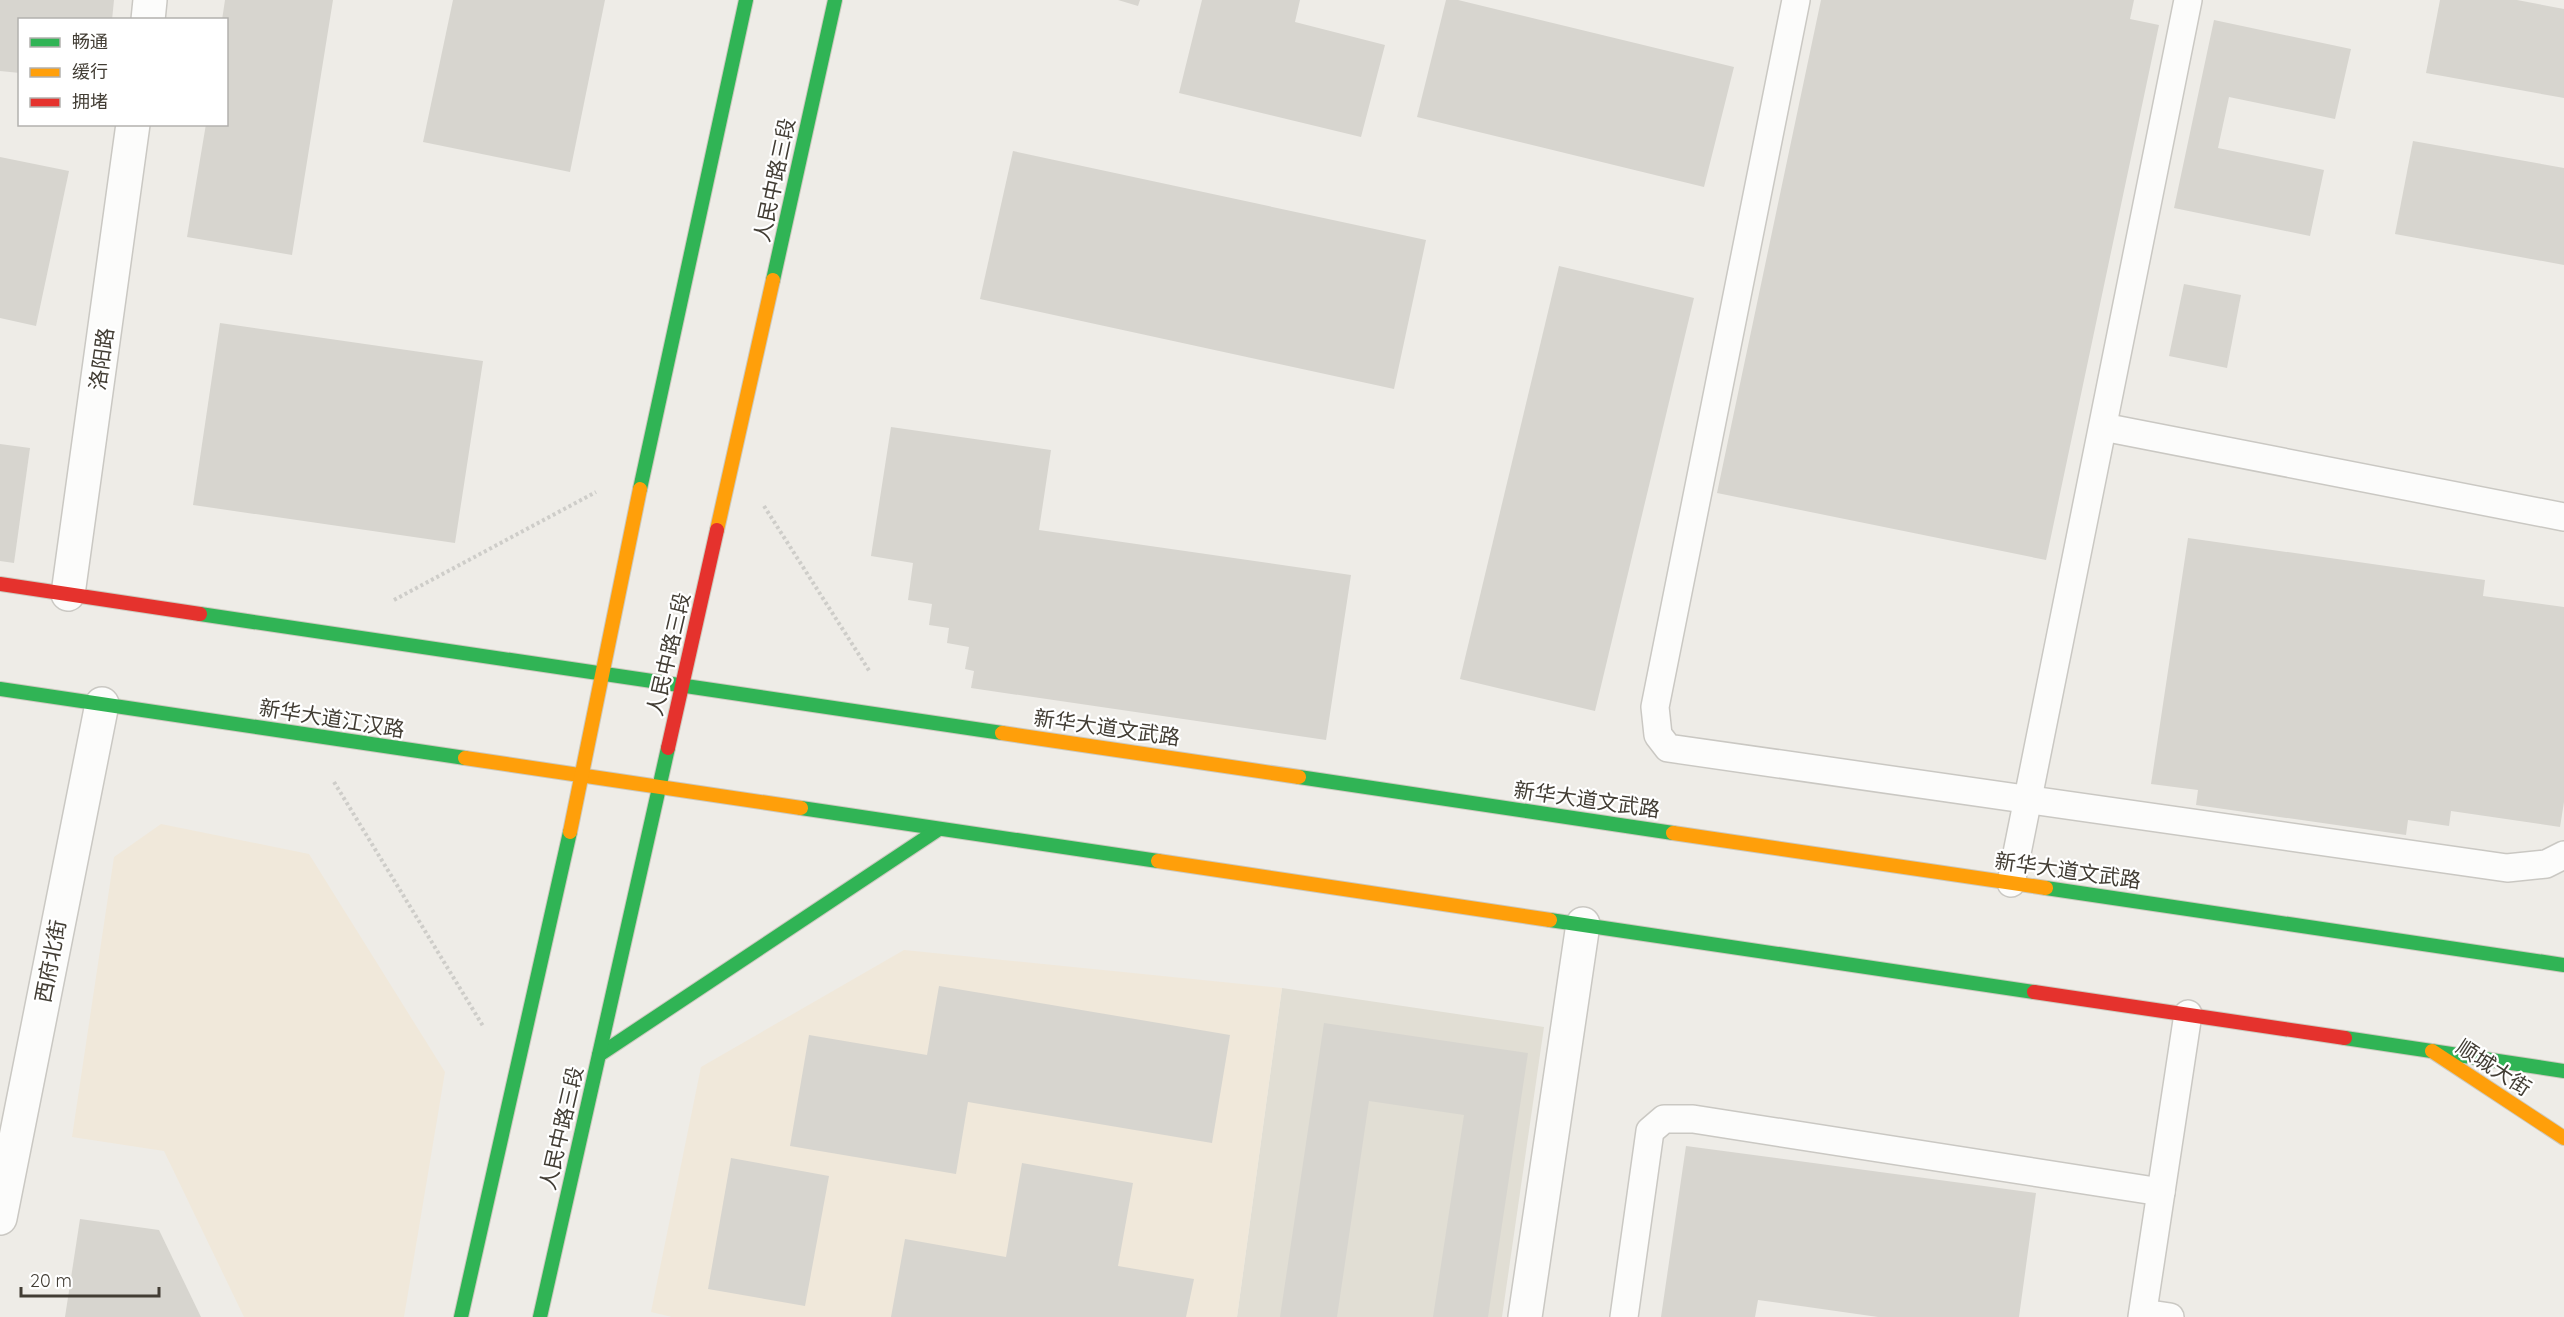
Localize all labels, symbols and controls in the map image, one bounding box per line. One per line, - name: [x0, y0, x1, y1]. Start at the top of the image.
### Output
- legend: [18, 18, 228, 126]
- text: 畅通: [72, 30, 108, 53]
- text: 缓行: [72, 60, 108, 83]
- text: 拥堵: [72, 90, 108, 113]
- street label: 人民中路三段: [748, 116, 800, 244]
- street label: 洛阳路: [84, 326, 118, 392]
- street label: 人民中路三段: [641, 590, 695, 718]
- street label: 新华大道江汉路: [257, 694, 407, 742]
- street label: 新华大道文武路: [1032, 704, 1182, 750]
- street label: 新华大道文武路: [1512, 776, 1662, 822]
- street label: 新华大道文武路: [1993, 847, 2143, 893]
- street label: 西府北街: [29, 917, 71, 1005]
- street label: 顺城大街: [2452, 1033, 2536, 1101]
- street label: 人民中路三段: [534, 1064, 588, 1192]
- scale bar: [21, 1260, 159, 1298]
- text: 20 m: [30, 1269, 72, 1292]

